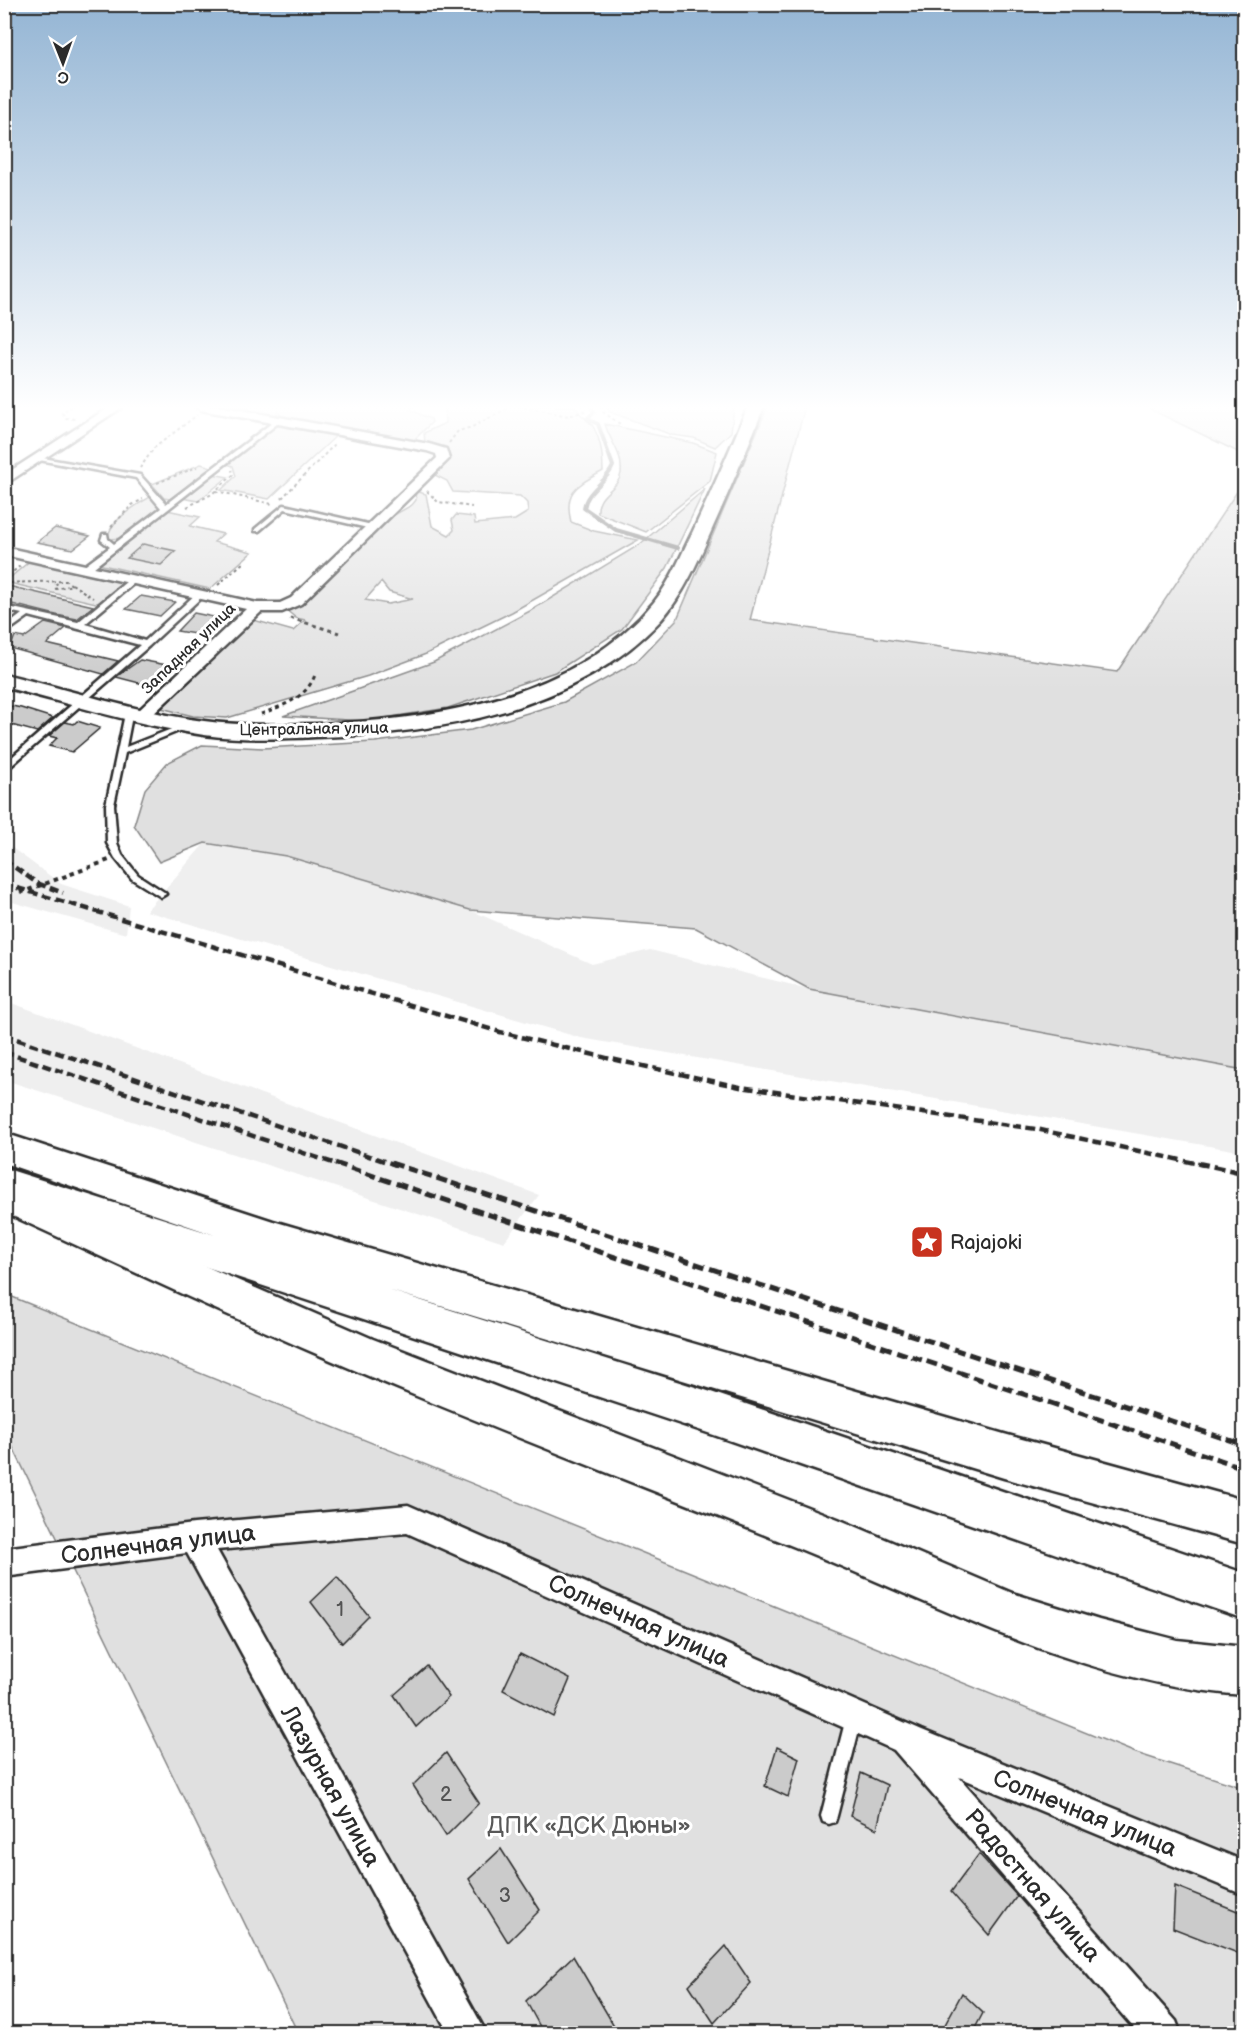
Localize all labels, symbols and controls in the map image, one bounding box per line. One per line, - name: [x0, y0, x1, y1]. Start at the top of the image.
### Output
- north arrow: [33, 33, 93, 93]
- text: С: [58, 67, 69, 86]
- street label: Западная улица: [138, 599, 240, 699]
- street label: Центральная улица: [239, 719, 389, 740]
- place icon: Rajajoki: [909, 1224, 945, 1260]
- place label: Rajajoki: [950, 1231, 1022, 1255]
- street label: Солнечная улица: [59, 1518, 257, 1571]
- street label: Солнечная улица: [544, 1568, 734, 1674]
- house number: 1: [336, 1598, 344, 1622]
- street label: Лазурная улица: [274, 1700, 387, 1872]
- street label: Солнечная улица: [989, 1763, 1181, 1864]
- house number: 2: [440, 1783, 452, 1807]
- street label: Радостная улица: [958, 1803, 1107, 1968]
- park label: ДПК «ДСК Дюны»: [487, 1811, 691, 1840]
- house number: 3: [499, 1884, 511, 1908]

